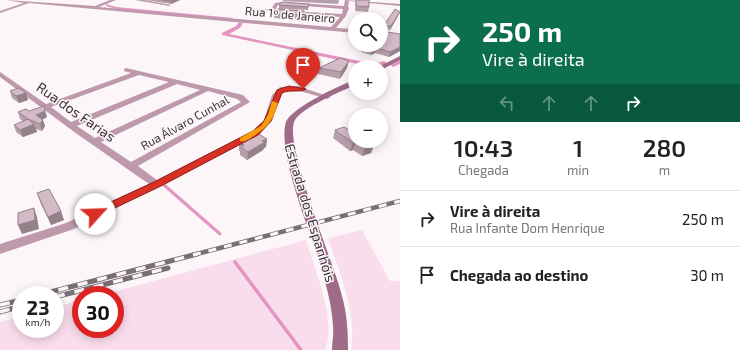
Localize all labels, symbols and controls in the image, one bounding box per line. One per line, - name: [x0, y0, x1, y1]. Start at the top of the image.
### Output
- street label: Rua 1º de Janeiro: [244, 3, 336, 25]
- map controls: [348, 12, 388, 148]
- button: search: [348, 12, 388, 52]
- text: 250 m: [482, 14, 562, 48]
- icon: right: [416, 16, 468, 68]
- pin: [286, 48, 320, 89]
- text: Vire à direita: [482, 48, 585, 70]
- icon: arrive: [292, 54, 314, 76]
- button: +: [348, 60, 388, 100]
- street label: Rua dos Farias: [34, 78, 119, 145]
- street label: Rua Álvaro Cunhal: [138, 92, 231, 152]
- icon: left: [496, 92, 518, 114]
- icon: ahead: [538, 92, 560, 114]
- icon: ahead: [580, 92, 602, 114]
- icon: right: [622, 92, 644, 114]
- button: −: [348, 108, 388, 148]
- text: 10:43: [454, 133, 513, 162]
- text: 1: [573, 133, 583, 162]
- text: 280: [643, 133, 686, 162]
- street label: Estrada dos Espanhóis: [281, 141, 340, 284]
- text: Chegada: [458, 162, 509, 178]
- text: min: [567, 162, 589, 178]
- text: m: [659, 162, 670, 178]
- position arrow: [74, 193, 116, 235]
- text: Vire à direita: [450, 202, 540, 220]
- icon: right: [416, 208, 438, 230]
- text: 250 m: [682, 210, 724, 228]
- text: Rua Infante Dom Henrique: [450, 220, 605, 236]
- icon: arrive: [416, 264, 438, 286]
- text: Chegada ao destino: [450, 266, 588, 284]
- text: 30 m: [690, 266, 724, 284]
- speed limit sign: 30: [72, 286, 124, 338]
- text: 23: [27, 295, 49, 319]
- text: km/h: [26, 316, 50, 328]

